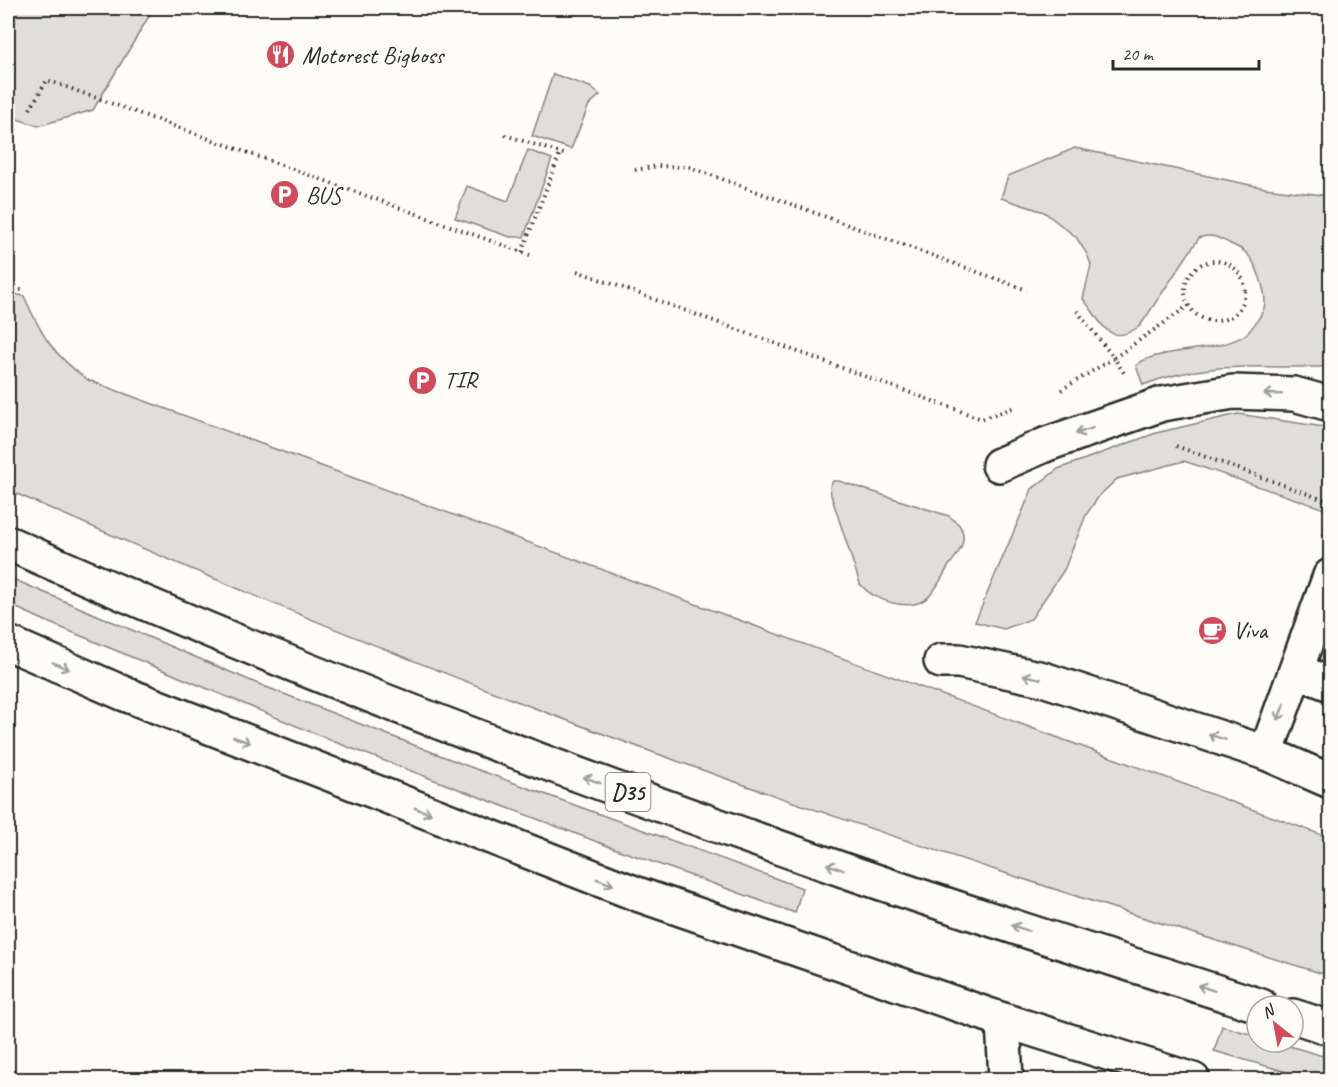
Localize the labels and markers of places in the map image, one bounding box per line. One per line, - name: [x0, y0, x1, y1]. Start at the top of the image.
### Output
- restaurant icon: Motorest Bigboss: [265, 39, 297, 71]
- place label: Motorest Bigboss: [302, 40, 445, 70]
- parking icon: BUS: [269, 179, 301, 211]
- place label: BUS: [306, 180, 345, 210]
- parking icon: TIR: [407, 364, 439, 396]
- place label: TIR: [444, 365, 479, 395]
- cafe icon: Viva: [1196, 614, 1228, 646]
- place label: Viva: [1233, 615, 1268, 645]

